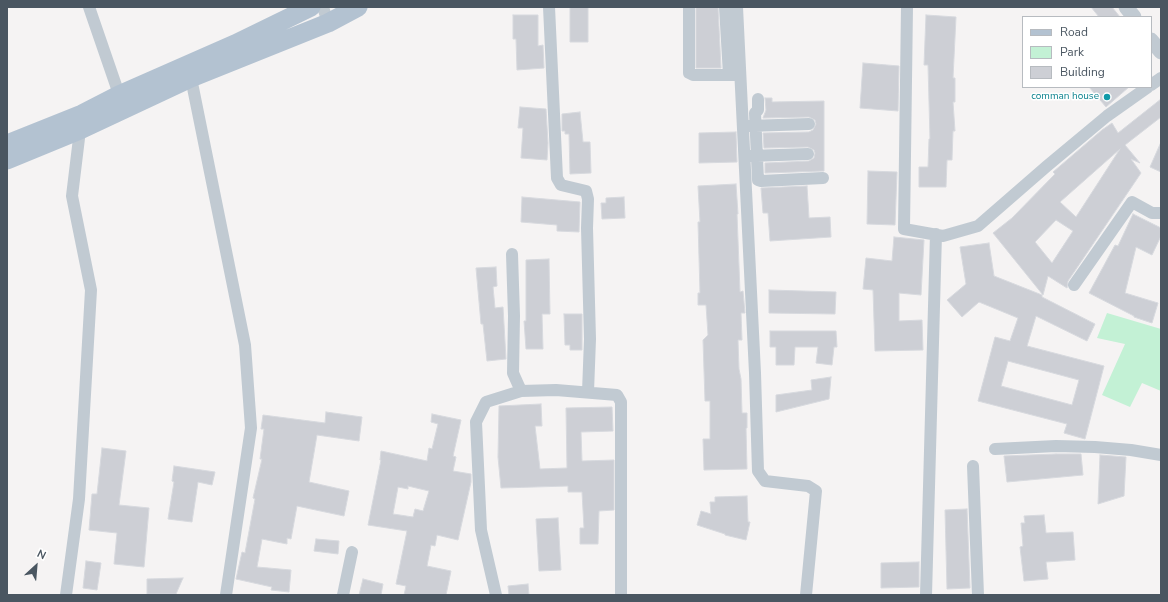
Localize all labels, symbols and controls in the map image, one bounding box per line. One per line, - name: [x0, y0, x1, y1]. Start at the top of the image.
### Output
- legend: [1022, 16, 1152, 88]
- text: Road: [1060, 24, 1088, 40]
- text: Park: [1060, 44, 1084, 60]
- text: Building: [1060, 64, 1105, 80]
- place label: comman house: [1031, 91, 1099, 103]
- marker: comman house: [1102, 92, 1112, 102]
- north arrow: [16, 546, 56, 586]
- text: N: [34, 546, 48, 563]

